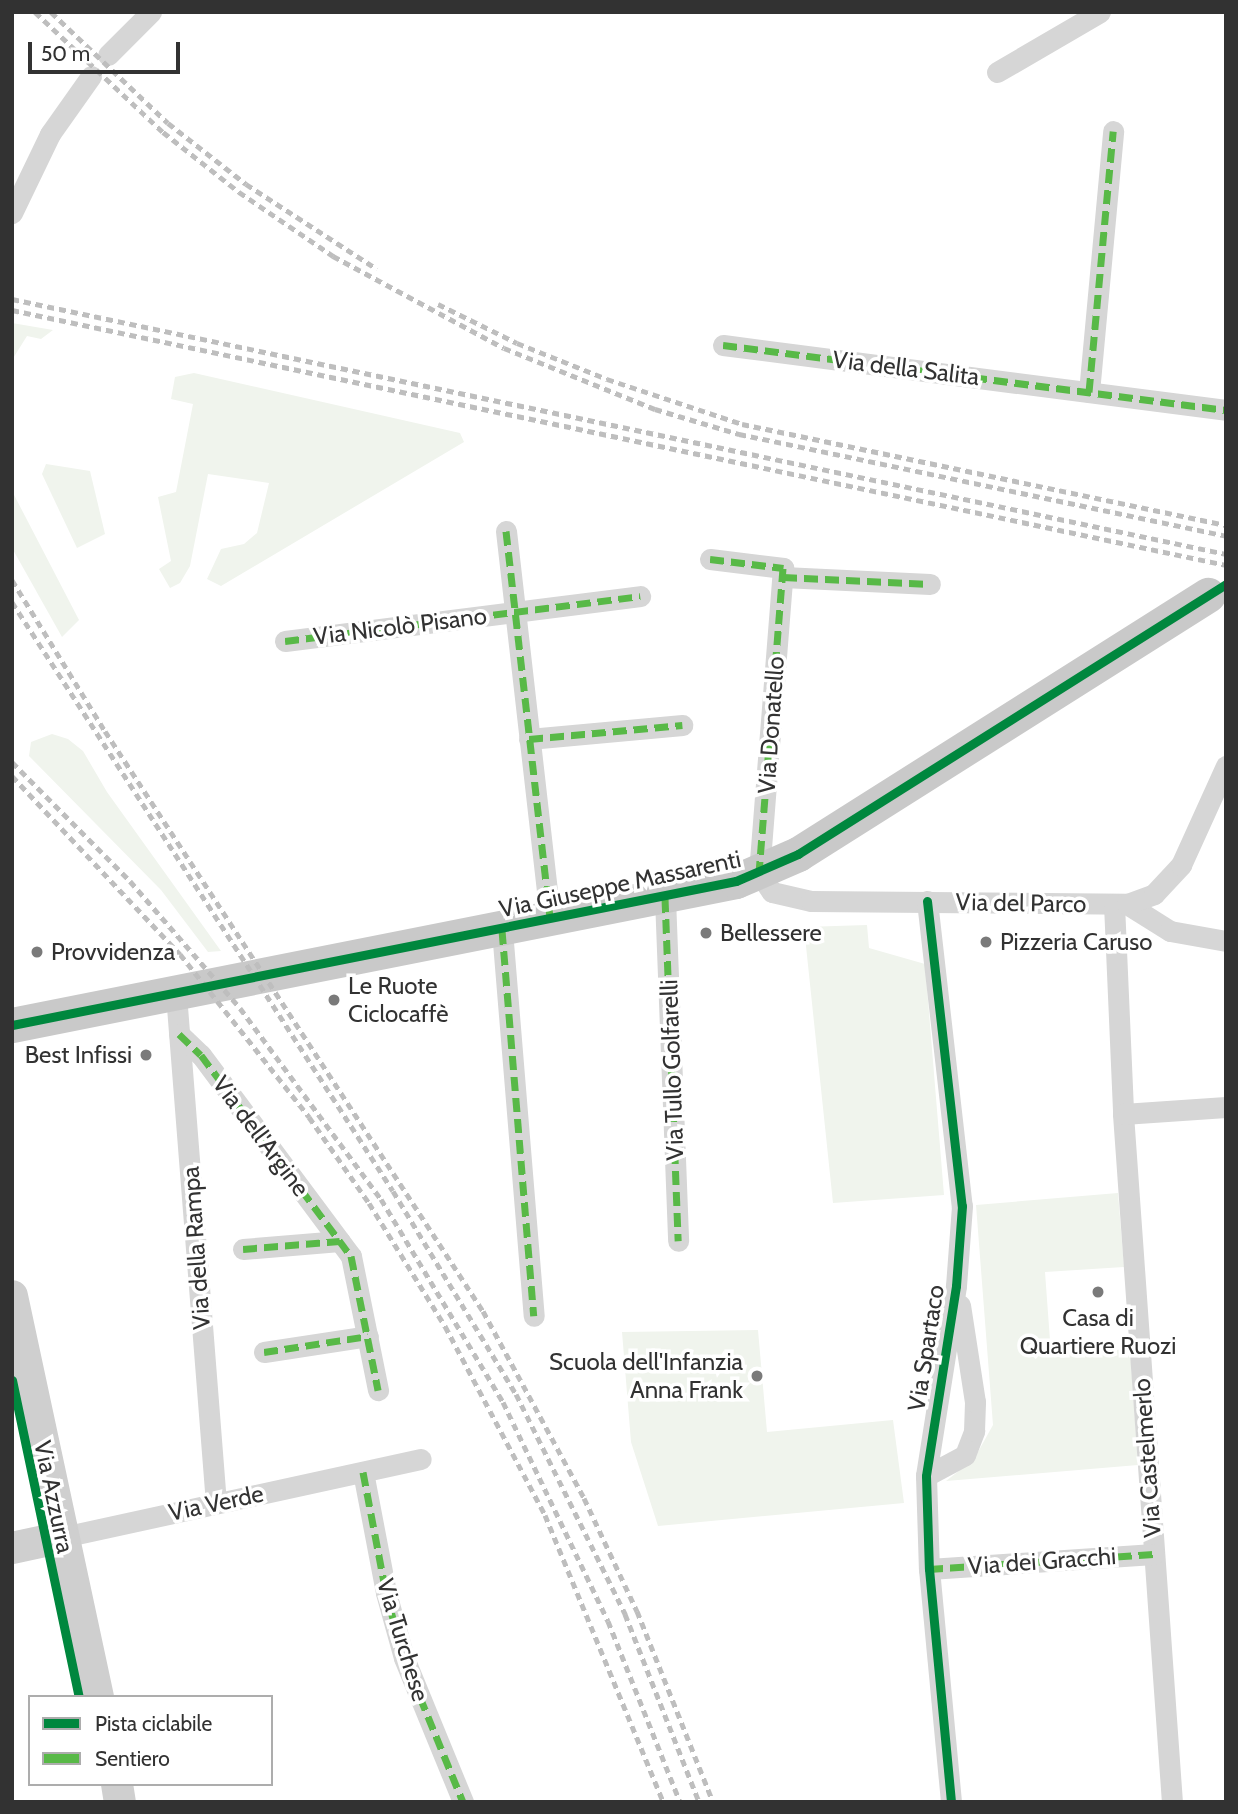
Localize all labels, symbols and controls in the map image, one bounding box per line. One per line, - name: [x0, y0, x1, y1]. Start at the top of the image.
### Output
- scale bar: [32, 28, 184, 72]
- text: 50 m: [41, 41, 90, 66]
- street label: Via della Salita: [831, 345, 981, 391]
- street label: Via Nicolò Pisano: [312, 601, 488, 651]
- street label: Via Donatello: [752, 655, 790, 795]
- street label: Via Giuseppe Massarenti: [497, 844, 743, 924]
- street label: Via del Parco: [956, 887, 1086, 919]
- place label: Bellessere: [720, 919, 822, 947]
- marker: Bellessere: [698, 925, 714, 941]
- place label: Pizzeria Caruso: [1000, 928, 1152, 956]
- marker: Pizzeria Caruso: [978, 934, 994, 950]
- place label: Provvidenza: [51, 938, 175, 966]
- marker: Provvidenza: [29, 944, 45, 960]
- place label: Le Ruote Ciclocaffè: [348, 972, 448, 1028]
- street label: Via Tullo Golfarelli: [654, 979, 690, 1161]
- marker: Le Ruote Ciclocaffè: [326, 992, 342, 1008]
- place label: Best Infissi: [25, 1041, 132, 1069]
- marker: Best Infissi: [138, 1047, 154, 1063]
- street label: Via dell'Argine: [206, 1070, 316, 1202]
- street label: Via della Rampa: [176, 1166, 216, 1330]
- street label: Via Spartaco: [902, 1283, 950, 1413]
- marker: Casa di Quartiere Ruozi: [1090, 1284, 1106, 1300]
- place label: Casa di Quartiere Ruozi: [1020, 1304, 1176, 1360]
- place label: Scuola dell'Infanzia Anna Frank: [549, 1348, 743, 1404]
- marker: Scuola dell'Infanzia Anna Frank: [749, 1368, 765, 1384]
- street label: Via Castelmerlo: [1127, 1377, 1167, 1539]
- street label: Via Azzurra: [28, 1438, 80, 1556]
- street label: Via Verde: [166, 1479, 266, 1527]
- street label: Via dei Gracchi: [967, 1541, 1117, 1581]
- street label: Via Turchese: [371, 1575, 435, 1705]
- legend: [28, 1695, 273, 1786]
- text: Pista ciclabile: [95, 1711, 212, 1736]
- text: Sentiero: [95, 1746, 170, 1771]

